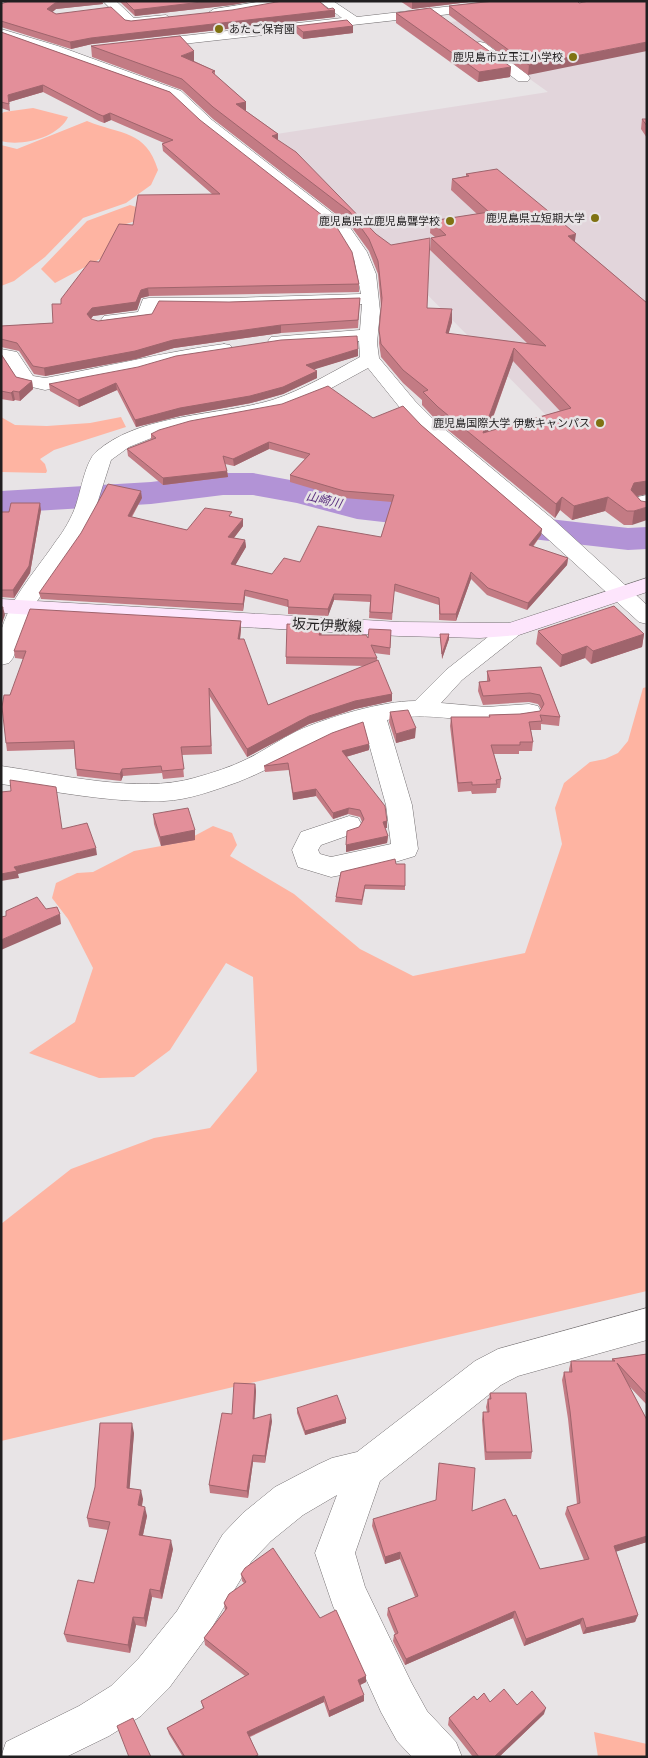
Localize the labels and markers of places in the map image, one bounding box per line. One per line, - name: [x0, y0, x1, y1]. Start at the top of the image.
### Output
- marker: あたご保育園: [213, 23, 225, 35]
- place label: あたご保育園: [229, 23, 295, 36]
- place label: 鹿児島市立玉江小学校: [453, 51, 563, 64]
- marker: 鹿児島市立玉江小学校: [567, 51, 579, 63]
- place label: 鹿児島県立短期大学: [486, 212, 585, 225]
- marker: 鹿児島県立短期大学: [589, 212, 601, 224]
- place label: 鹿児島県立鹿児島聾学校: [319, 215, 440, 228]
- marker: 鹿児島県立鹿児島聾学校: [444, 215, 456, 227]
- place label: 鹿児島国際大学 伊敷キャンパス: [433, 417, 590, 430]
- marker: 鹿児島国際大学 伊敷キャンパス: [594, 417, 606, 429]

